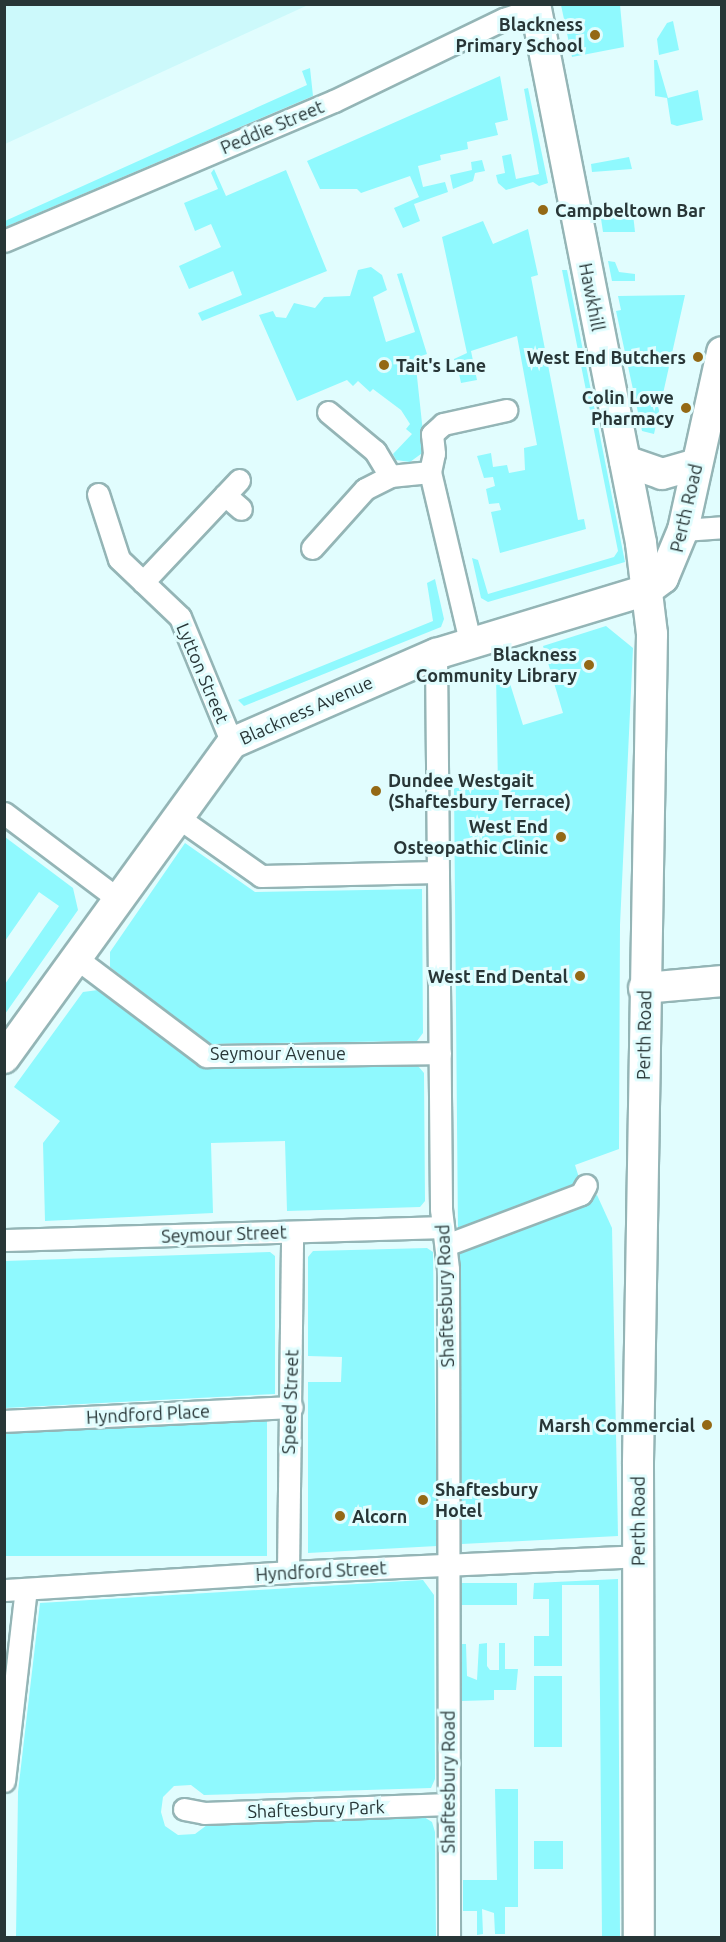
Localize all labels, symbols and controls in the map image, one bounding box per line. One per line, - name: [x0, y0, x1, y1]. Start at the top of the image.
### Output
- place label: Blackness Primary School: [455, 14, 583, 57]
- marker: Blackness Primary School: [588, 28, 602, 42]
- street label: Peddie Street: [217, 96, 327, 158]
- place label: Campbeltown Bar: [555, 199, 705, 221]
- marker: Campbeltown Bar: [536, 203, 550, 217]
- street label: Hawkhill: [575, 261, 609, 333]
- place label: West End Butchers: [527, 346, 686, 368]
- marker: West End Butchers: [691, 350, 705, 364]
- place label: Tait's Lane: [396, 354, 486, 376]
- marker: Tait's Lane: [377, 358, 391, 372]
- place label: Colin Lowe Pharmacy: [582, 387, 674, 430]
- marker: Colin Lowe Pharmacy: [679, 401, 693, 415]
- street label: Perth Road: [665, 462, 707, 554]
- street label: Lytton Street: [172, 620, 234, 726]
- place label: Blackness Community Library: [416, 644, 577, 686]
- marker: Blackness Community Library: [582, 658, 596, 672]
- street label: Blackness Avenue: [236, 671, 376, 749]
- place label: Dundee Westgait (Shaftesbury Terrace): [388, 770, 571, 812]
- marker: Dundee Westgait (Shaftesbury Terrace): [369, 784, 383, 798]
- place label: West End Osteopathic Clinic: [393, 816, 548, 858]
- marker: West End Osteopathic Clinic: [552, 828, 570, 846]
- place label: West End Dental: [428, 965, 568, 987]
- marker: West End Dental: [573, 969, 587, 983]
- street label: Perth Road: [632, 990, 656, 1080]
- street label: Seymour Avenue: [210, 1042, 346, 1064]
- street label: Seymour Street: [161, 1221, 287, 1247]
- street label: Shaftesbury Road: [432, 1224, 458, 1368]
- street label: Speed Street: [277, 1349, 303, 1455]
- street label: Hyndford Place: [86, 1400, 210, 1428]
- place label: Marsh Commercial: [539, 1414, 695, 1436]
- marker: Marsh Commercial: [700, 1418, 714, 1432]
- street label: Perth Road: [627, 1476, 649, 1566]
- place label: Shaftesbury Hotel: [435, 1479, 538, 1522]
- marker: Shaftesbury Hotel: [416, 1493, 430, 1507]
- place label: Alcorn: [352, 1505, 407, 1527]
- marker: Alcorn: [333, 1509, 347, 1523]
- street label: Hyndford Street: [255, 1557, 387, 1585]
- street label: Shaftesbury Road: [437, 1711, 459, 1853]
- street label: Shaftesbury Park: [247, 1796, 385, 1822]

